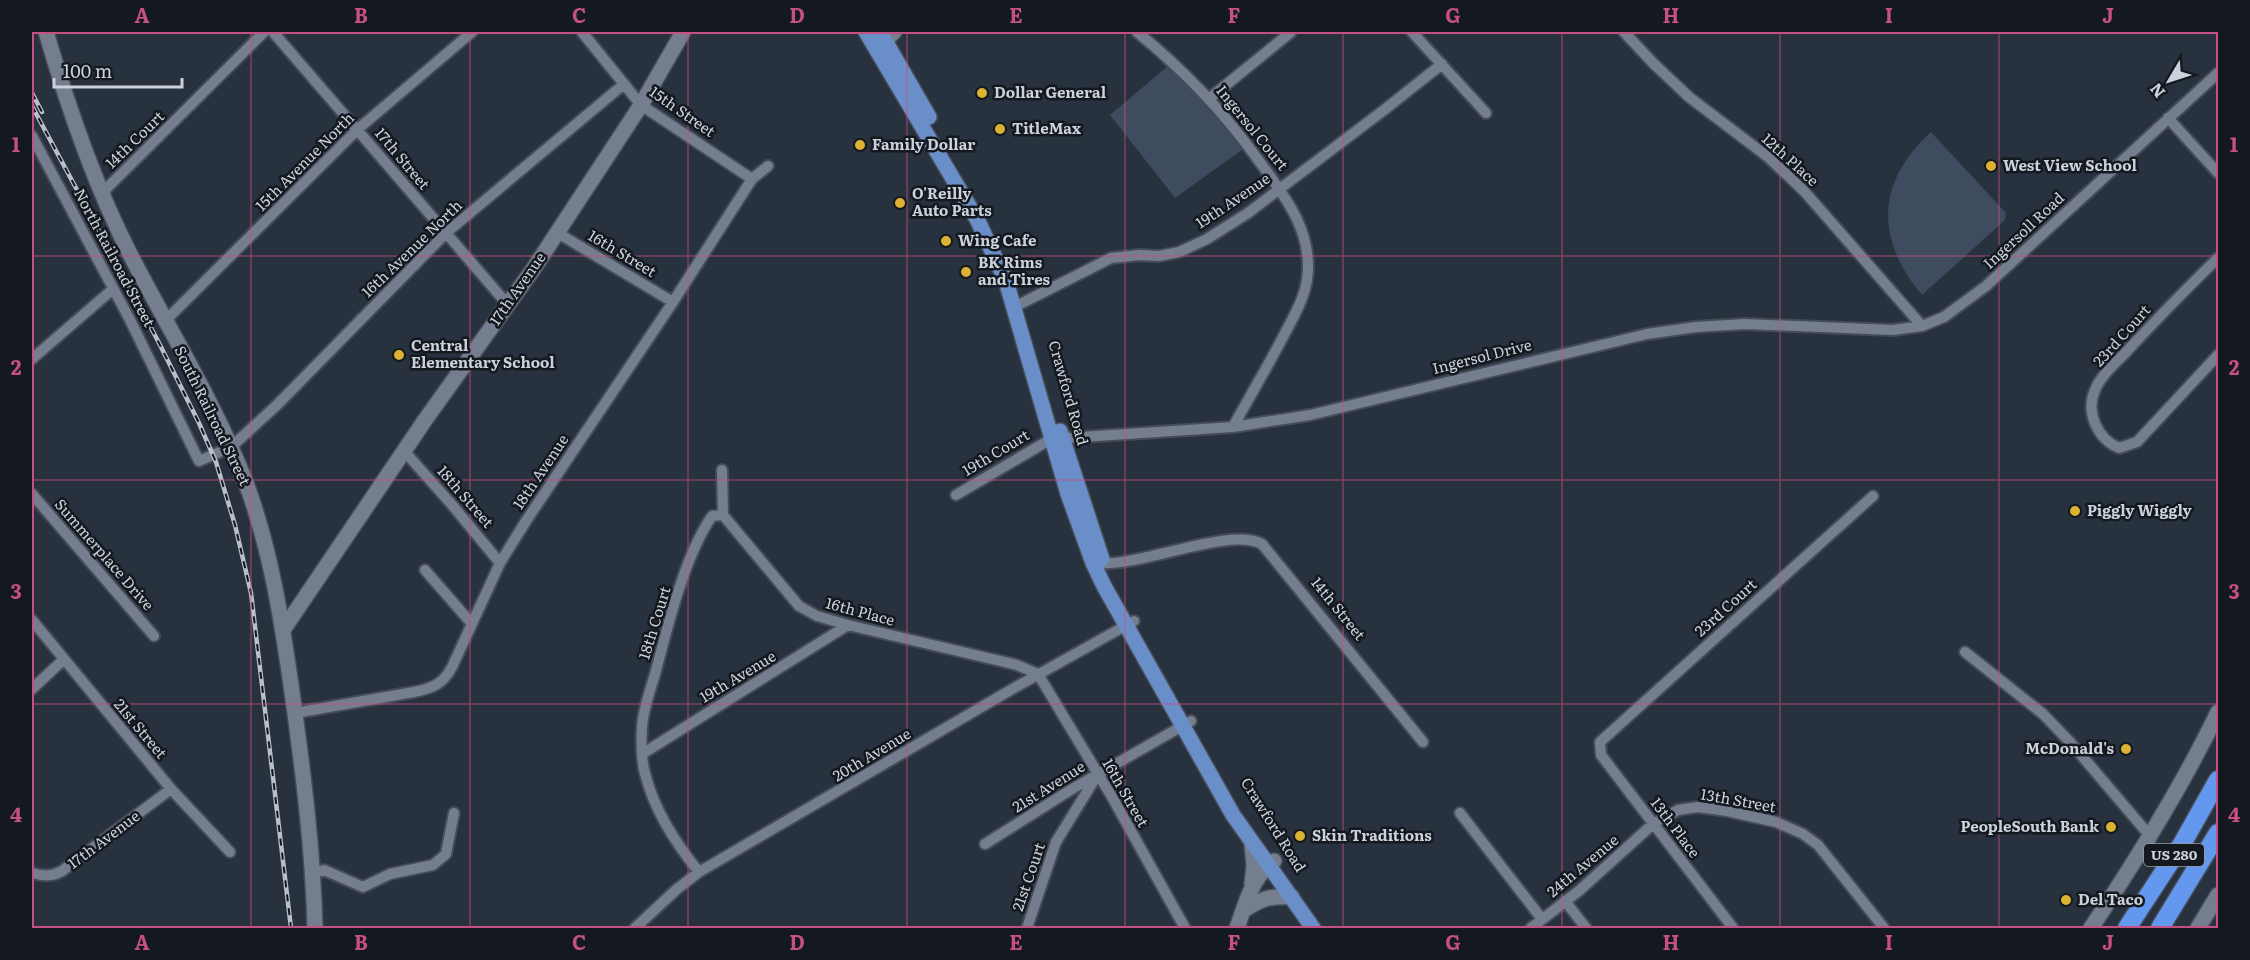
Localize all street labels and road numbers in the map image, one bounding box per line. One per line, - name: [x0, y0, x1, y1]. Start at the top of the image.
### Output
- street label: Ingersol Court: [1211, 79, 1295, 175]
- street label: 15th Street: [645, 80, 720, 142]
- street label: 14th Court: [99, 105, 169, 173]
- street label: 15th Avenue North: [249, 106, 359, 216]
- street label: 17th Street: [370, 122, 436, 194]
- street label: 12th Place: [1757, 127, 1825, 191]
- street label: 19th Avenue: [1190, 166, 1274, 233]
- street label: North Railroad Street: [69, 184, 162, 331]
- street label: Ingersoll Road: [1977, 186, 2069, 274]
- street label: 16th Avenue North: [355, 194, 467, 302]
- street label: 16th Street: [584, 223, 661, 282]
- street label: 17th Avenue: [483, 247, 551, 330]
- street label: 23rd Court: [2087, 299, 2155, 371]
- street label: Ingersol Drive: [1430, 332, 1534, 379]
- street label: Crawford Road: [1044, 338, 1095, 448]
- street label: South Railroad Street: [169, 341, 257, 489]
- street label: 19th Court: [957, 423, 1033, 481]
- street label: 18th Avenue: [506, 429, 573, 513]
- street label: 18th Street: [432, 460, 500, 532]
- street label: Summerplace Drive: [50, 493, 160, 615]
- street label: 14th Street: [1306, 571, 1372, 645]
- street label: 23rd Court: [1689, 573, 1761, 641]
- street label: 18th Court: [632, 583, 676, 662]
- street label: 16th Place: [823, 590, 898, 631]
- street label: 19th Avenue: [695, 644, 780, 708]
- street label: 21st Street: [109, 693, 173, 763]
- street label: 20th Avenue: [828, 721, 915, 786]
- street label: 21st Avenue: [1007, 754, 1089, 817]
- street label: 16th Street: [1097, 754, 1155, 831]
- street label: Crawford Road: [1236, 772, 1313, 876]
- street label: 13th Street: [1699, 782, 1778, 817]
- street label: 13th Place: [1646, 792, 1707, 862]
- street label: 17th Avenue: [62, 804, 144, 874]
- street label: 24th Avenue: [1541, 828, 1623, 902]
- street label: 21st Court: [1005, 839, 1050, 914]
- road number: US 280: [2144, 844, 2204, 866]

